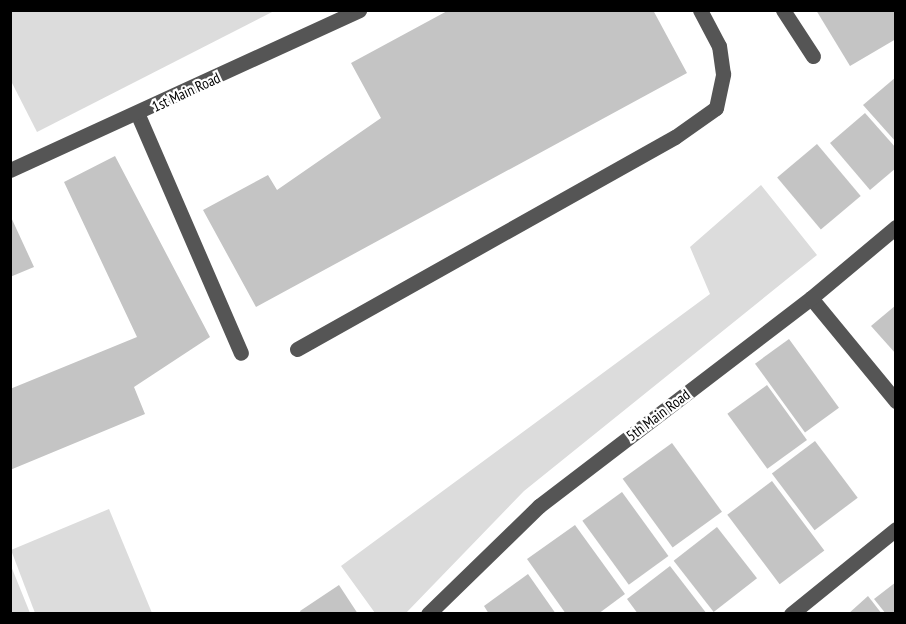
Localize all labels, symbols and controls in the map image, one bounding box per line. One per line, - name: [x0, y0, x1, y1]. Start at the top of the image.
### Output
- street label: 1st Main Road: [149, 68, 223, 116]
- street label: 5th Main Road: [623, 385, 693, 445]

